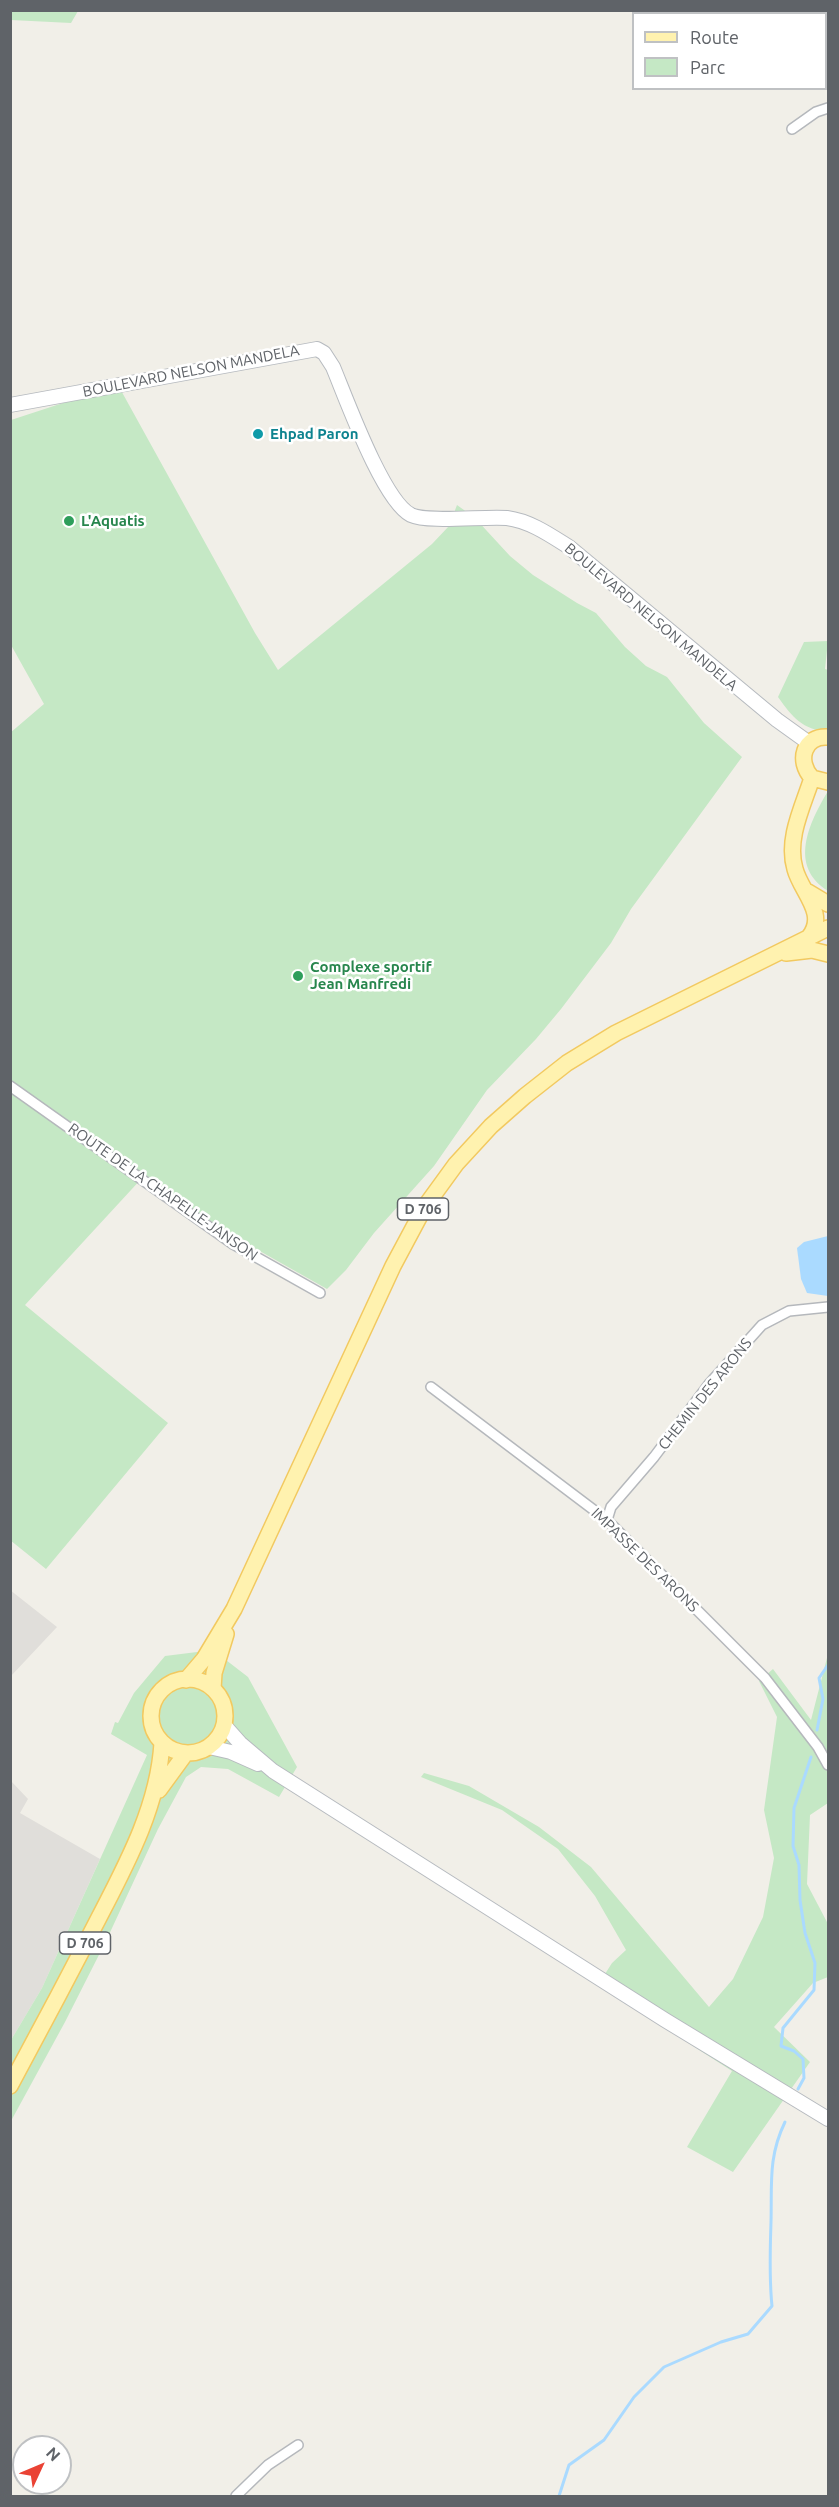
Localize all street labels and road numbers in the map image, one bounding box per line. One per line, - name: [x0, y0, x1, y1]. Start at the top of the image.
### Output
- street label: BOULEVARD NELSON MANDELA: [81, 341, 301, 401]
- street label: BOULEVARD NELSON MANDELA: [561, 539, 741, 695]
- street label: ROUTE DE LA CHAPELLE-JANSON: [65, 1119, 261, 1265]
- road number: D 706: [398, 1198, 448, 1220]
- street label: CHEMIN DES ARONS: [654, 1334, 756, 1454]
- street label: IMPASSE DES ARONS: [588, 1504, 702, 1616]
- road number: D 706: [60, 1932, 110, 1954]

